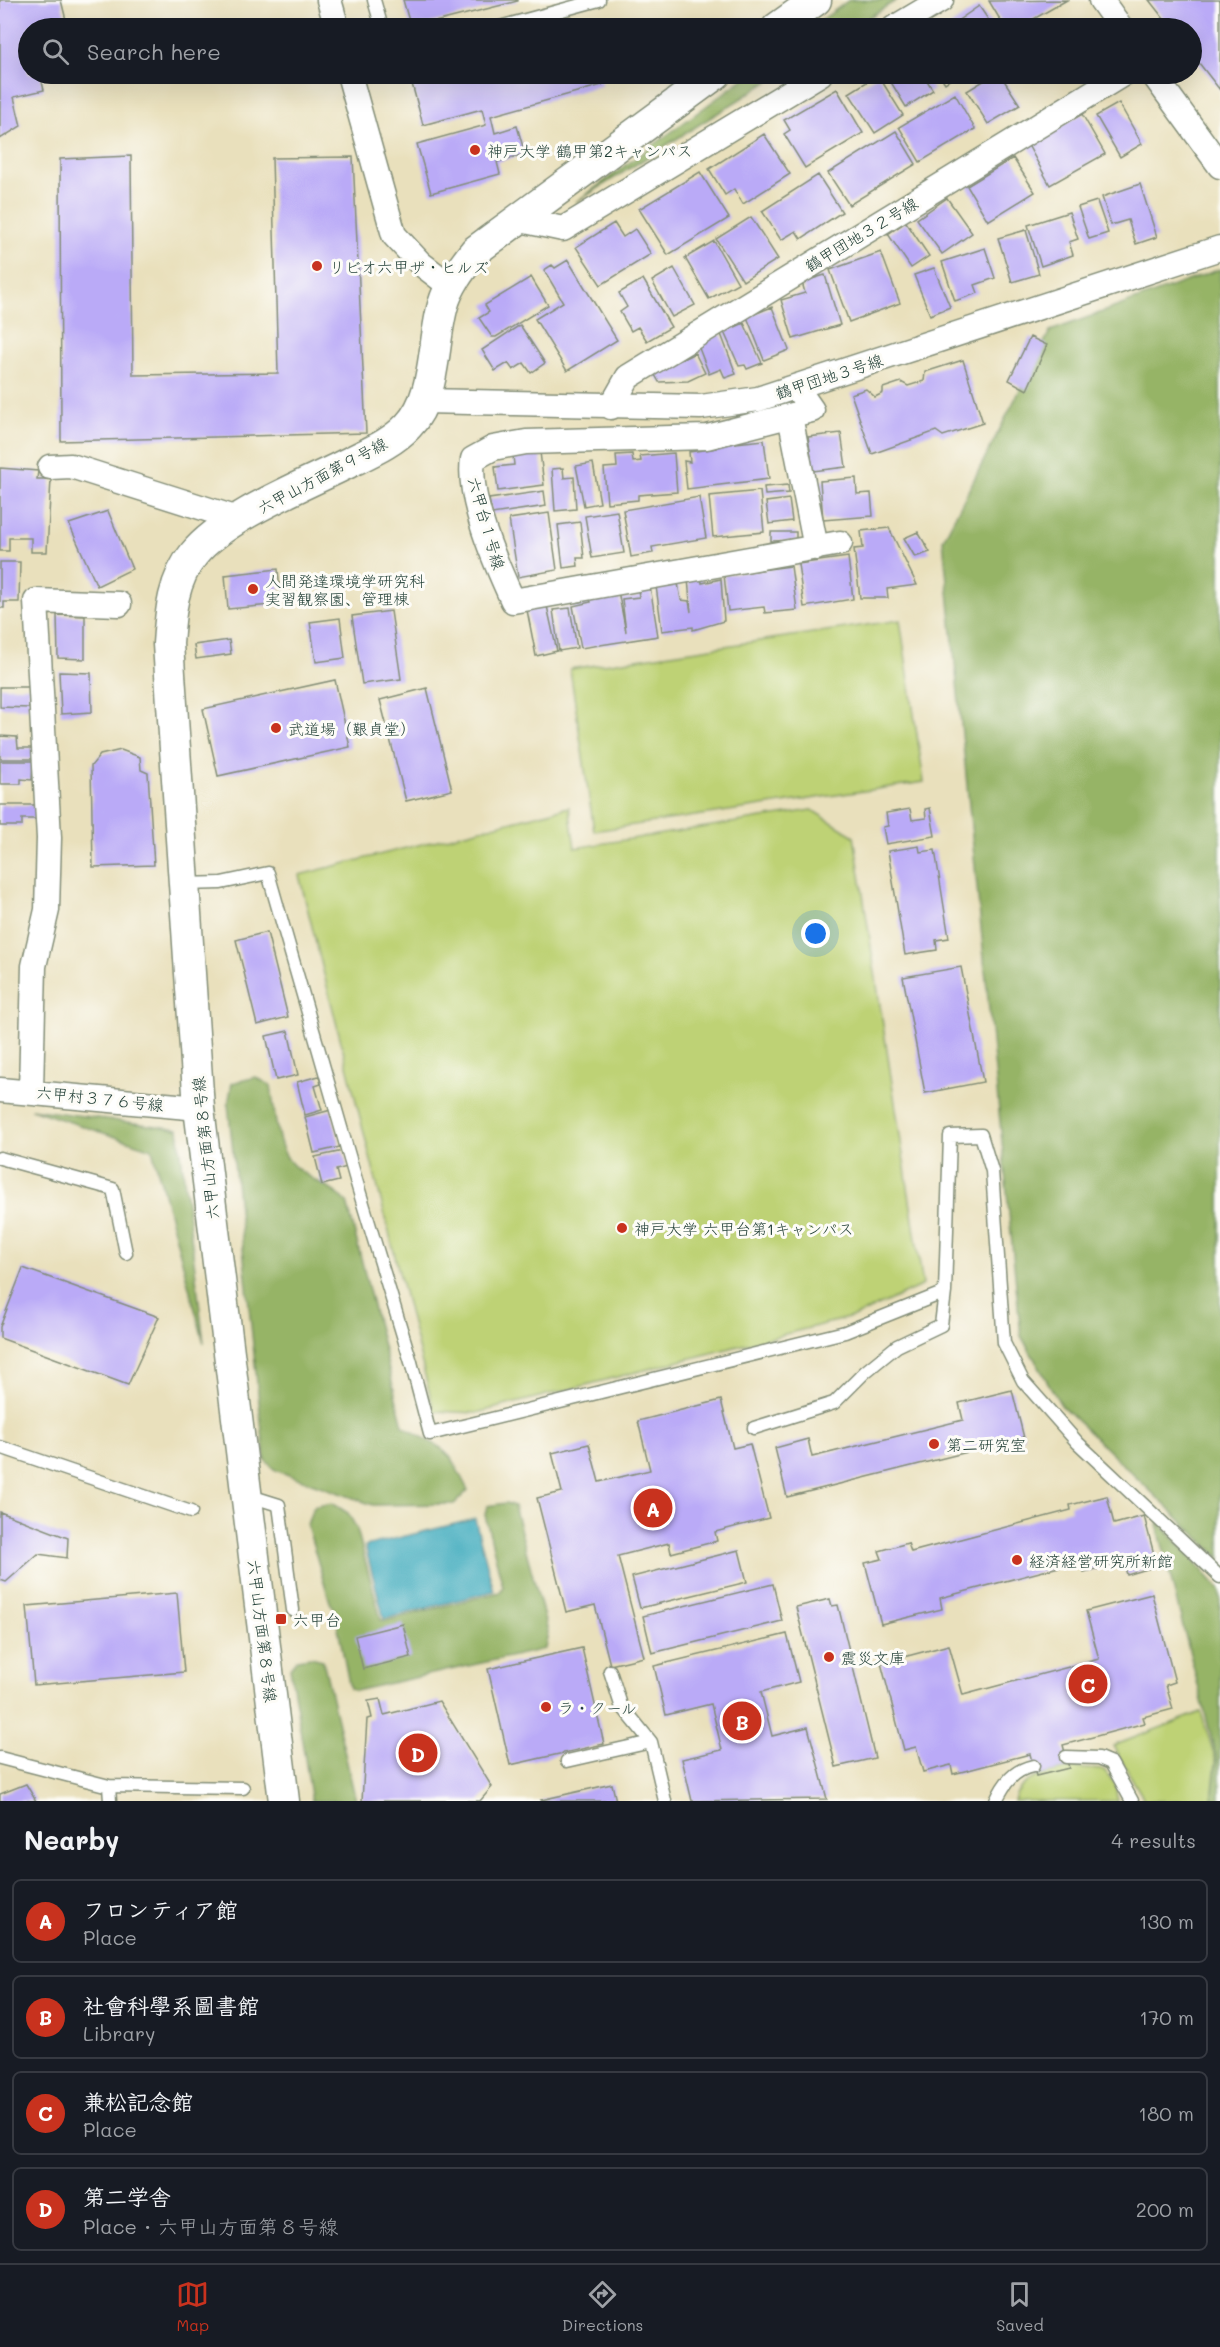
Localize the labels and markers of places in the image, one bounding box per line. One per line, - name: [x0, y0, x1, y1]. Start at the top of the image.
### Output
- place label: 神戸大学 鶴甲第2キャンパス: [487, 140, 692, 161]
- marker: 神戸大学 鶴甲第2キャンパス: [468, 143, 482, 157]
- place label: リビオ六甲ザ・ヒルズ: [329, 256, 489, 277]
- marker: リビオ六甲ザ・ヒルズ: [310, 259, 324, 273]
- place label: 人間発達環境学研究科 実習観察園、管理棟: [265, 570, 425, 609]
- marker: 人間発達環境学研究科 実習観察園、管理棟: [246, 582, 260, 596]
- place label: 武道場（艱貞堂）: [288, 718, 416, 739]
- marker: 武道場（艱貞堂）: [269, 721, 283, 735]
- place label: 神戸大学 六甲台第1キャンパス: [634, 1218, 854, 1239]
- marker: 神戸大学 六甲台第1キャンパス: [615, 1221, 629, 1235]
- place label: 第二研究室: [946, 1434, 1026, 1455]
- marker: 第二研究室: [927, 1437, 941, 1451]
- pin: A: [634, 1486, 672, 1530]
- place label: 経済経営研究所新館: [1029, 1550, 1173, 1571]
- marker: 経済経営研究所新館: [1010, 1553, 1024, 1567]
- place label: 六甲台: [293, 1609, 341, 1630]
- marker: 六甲台: [274, 1612, 288, 1626]
- place label: 震災文庫: [841, 1647, 905, 1668]
- marker: 震災文庫: [822, 1650, 836, 1664]
- pin: C: [1068, 1662, 1108, 1706]
- place label: ラ・クール: [558, 1697, 637, 1718]
- pin: B: [722, 1698, 762, 1744]
- marker: ラ・クール: [539, 1700, 553, 1714]
- pin: D: [398, 1730, 438, 1776]

